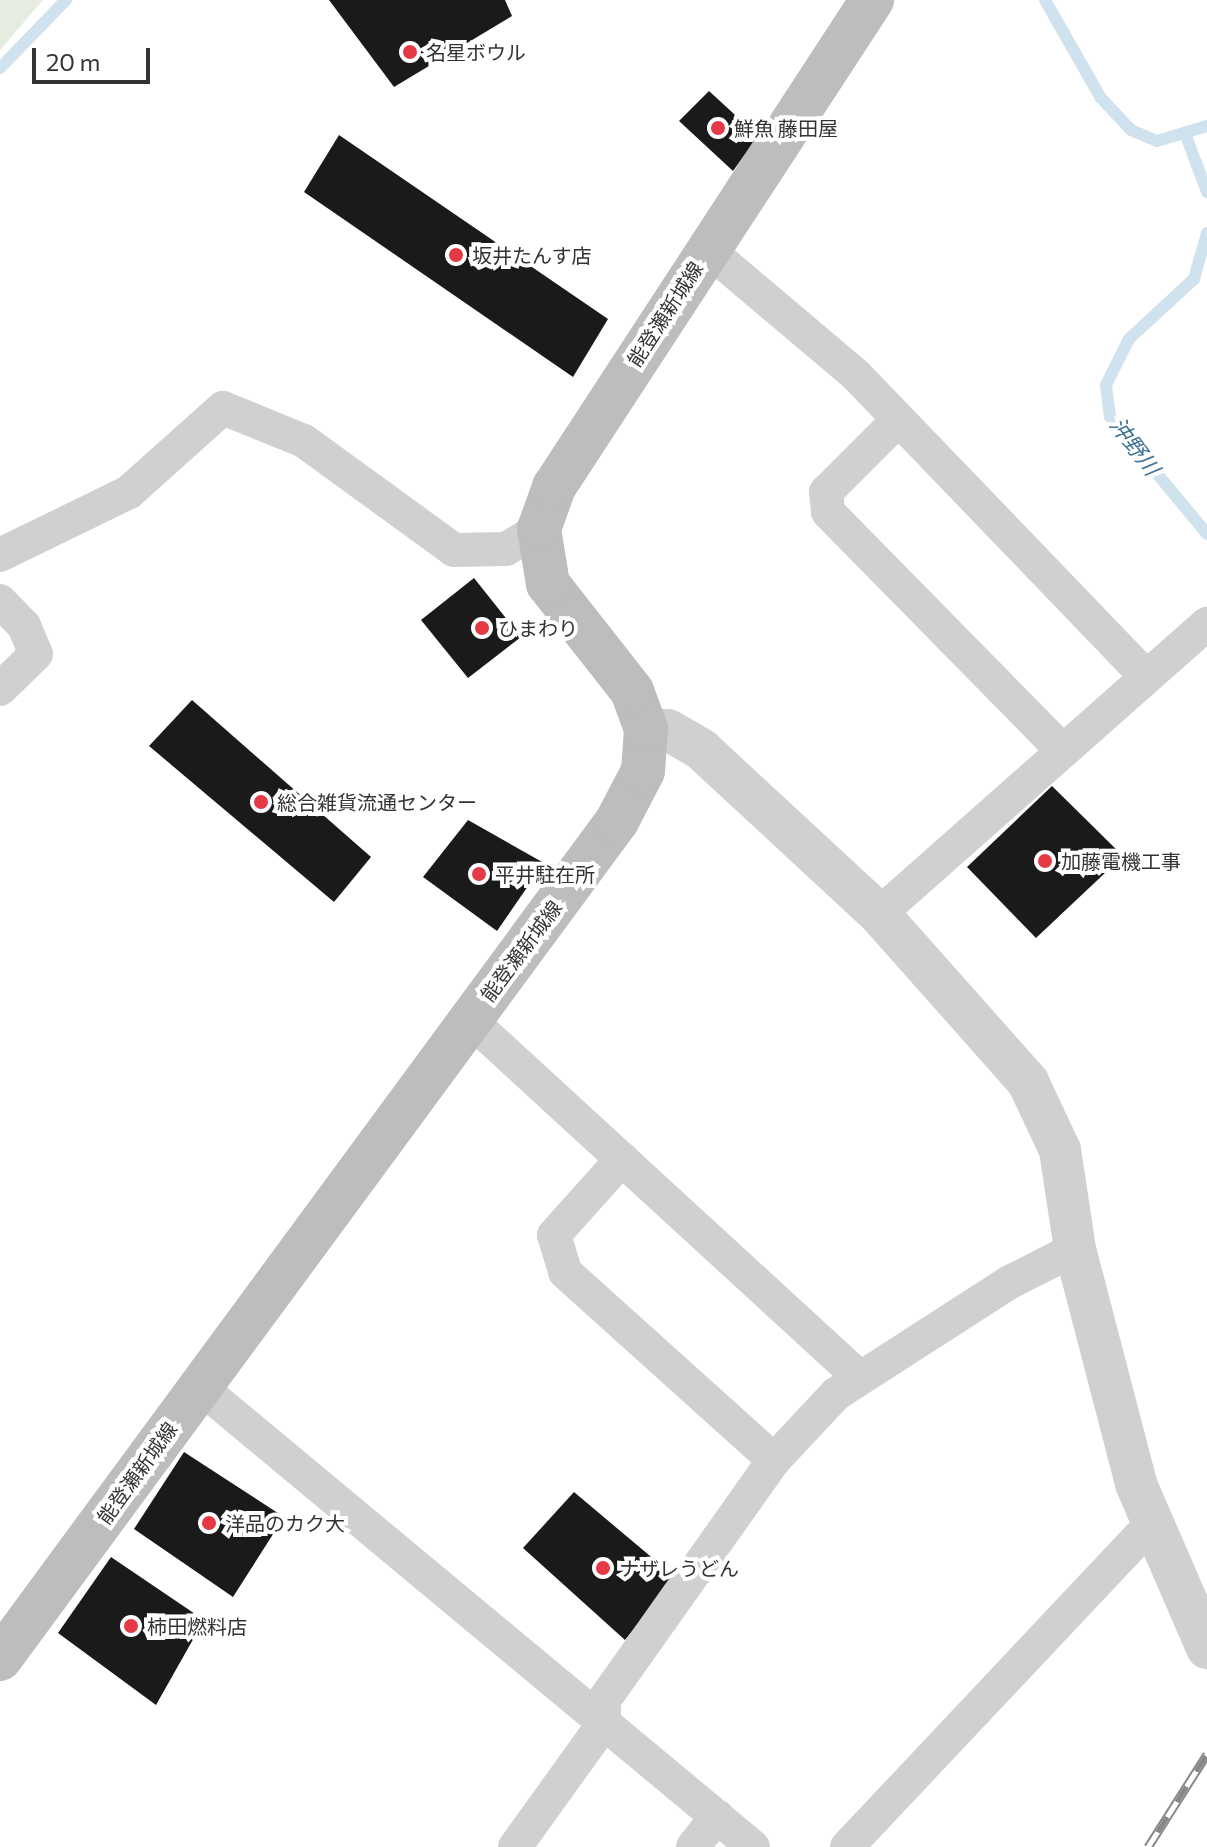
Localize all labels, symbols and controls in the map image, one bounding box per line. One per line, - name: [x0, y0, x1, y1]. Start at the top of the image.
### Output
- scale bar: [36, 32, 154, 82]
- place label: 名星ボウル: [426, 40, 526, 64]
- marker: 名星ボウル: [401, 43, 419, 61]
- text: 20 m: [46, 47, 100, 76]
- place label: 鮮魚 藤田屋: [734, 116, 838, 140]
- marker: 鮮魚 藤田屋: [709, 119, 727, 137]
- place label: 坂井たんす店: [472, 243, 592, 267]
- marker: 坂井たんす店: [447, 246, 465, 264]
- street label: 能登瀬新城線: [622, 257, 708, 371]
- water label: 沖野川: [1105, 412, 1165, 480]
- place label: ひまわり: [498, 616, 578, 640]
- marker: ひまわり: [473, 619, 491, 637]
- place label: 総合雑貨流通センター: [277, 790, 477, 814]
- marker: 総合雑貨流通センター: [252, 793, 270, 811]
- place label: 加藤電機工事: [1061, 849, 1181, 873]
- marker: 加藤電機工事: [1036, 852, 1054, 870]
- place label: 平井駐在所: [495, 862, 595, 886]
- marker: 平井駐在所: [470, 865, 488, 883]
- street label: 能登瀬新城線: [475, 896, 567, 1006]
- street label: 能登瀬新城線: [92, 1417, 182, 1529]
- place label: 洋品のカク大: [225, 1511, 345, 1535]
- marker: 洋品のカク大: [200, 1514, 218, 1532]
- place label: ナザレうどん: [619, 1556, 739, 1580]
- marker: ナザレうどん: [594, 1559, 612, 1577]
- place label: 柿田燃料店: [147, 1614, 247, 1638]
- marker: 柿田燃料店: [122, 1617, 140, 1635]

